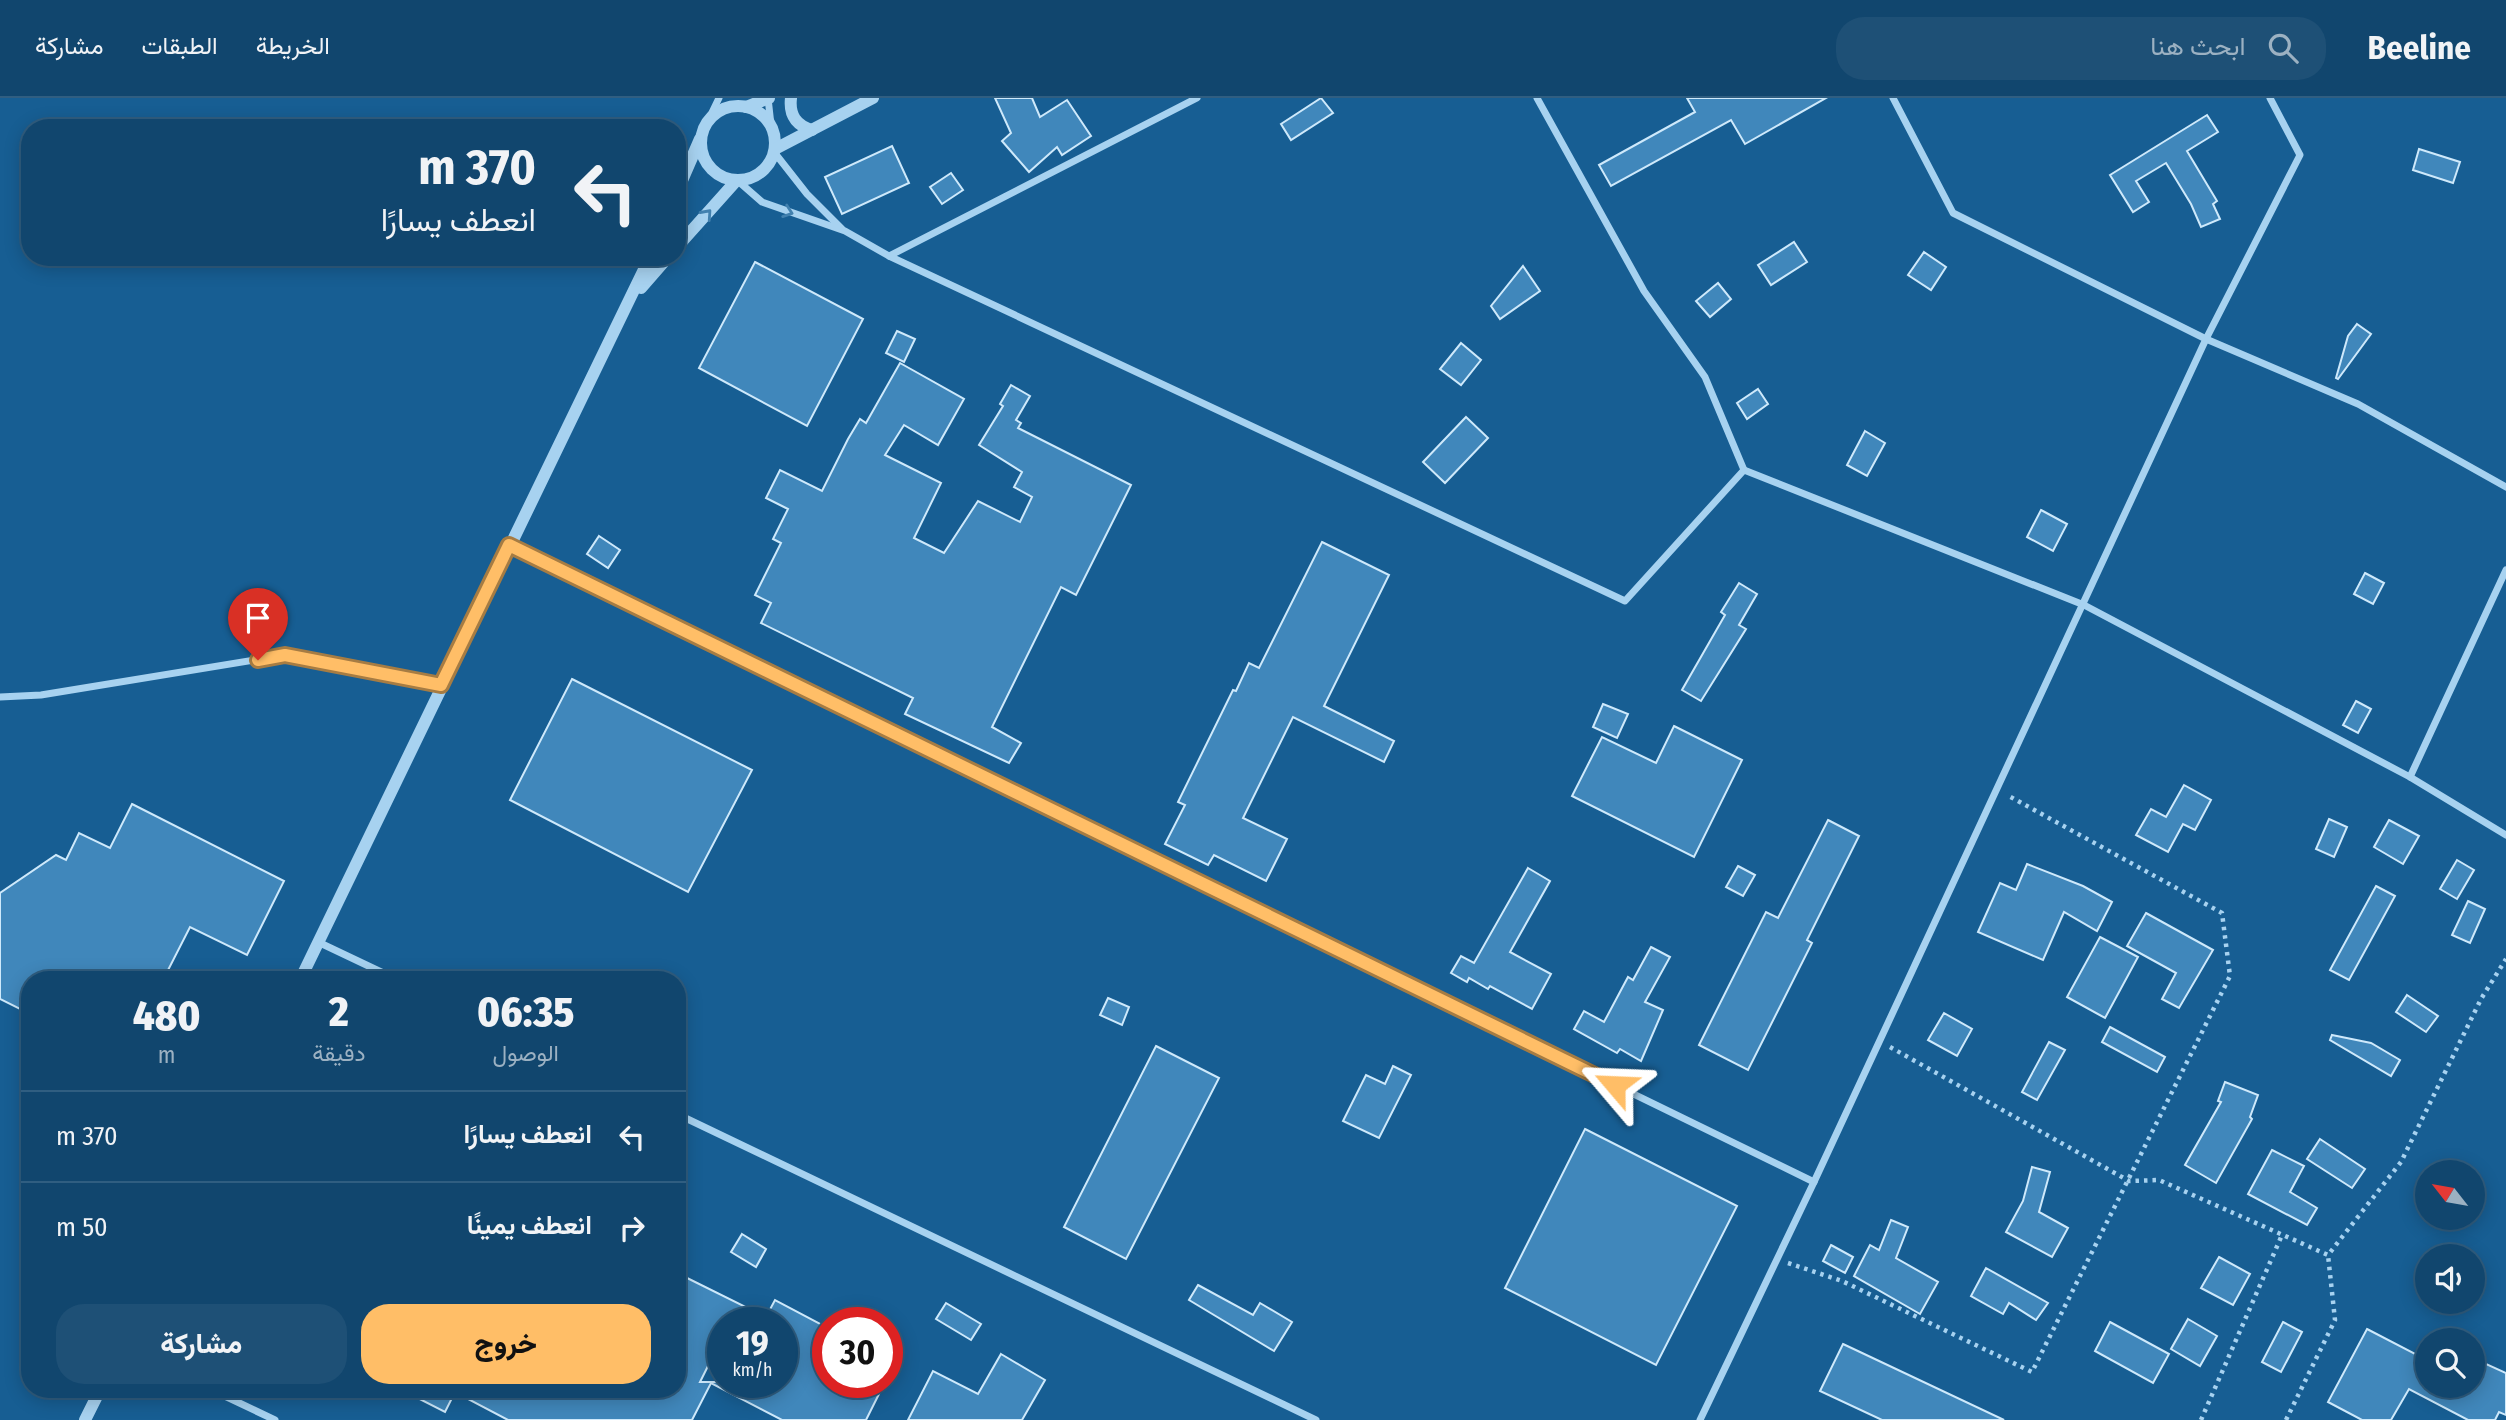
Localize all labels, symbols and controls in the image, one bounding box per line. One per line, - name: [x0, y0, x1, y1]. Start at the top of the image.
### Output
- search box: [1836, 17, 2326, 80]
- text: Beeline: [2368, 28, 2471, 68]
- icon: search: [2264, 29, 2302, 67]
- text: ابحث هنا: [2150, 31, 2246, 62]
- text: مشاركة: [35, 32, 103, 60]
- text: الطبقات: [141, 32, 218, 60]
- text: الخريطة: [256, 32, 330, 60]
- text: 370 m: [418, 138, 536, 197]
- icon: left: [560, 147, 651, 238]
- text: انعطف يسارًا: [381, 201, 536, 239]
- one-way arrow: [781, 204, 794, 218]
- one-way arrow: [699, 209, 711, 222]
- pin: [228, 588, 288, 660]
- icon: arrive: [239, 599, 277, 637]
- text: 2: [329, 987, 349, 1037]
- text: 06:35: [477, 987, 574, 1037]
- text: 480: [133, 991, 201, 1041]
- text: دقيقة: [312, 1039, 365, 1067]
- text: الوصول: [493, 1039, 559, 1067]
- text: m: [158, 1041, 175, 1069]
- position arrow: [1578, 1048, 1652, 1122]
- icon: left: [613, 1118, 651, 1156]
- text: انعطف يسارًا: [464, 1119, 592, 1150]
- text: 370 m: [56, 1121, 118, 1152]
- north arrow: [2415, 1160, 2485, 1230]
- map controls: [2415, 1160, 2485, 1398]
- icon: right: [613, 1209, 651, 1247]
- text: انعطف يمينًا: [467, 1210, 592, 1241]
- text: 50 m: [56, 1212, 108, 1243]
- button: sound: [2415, 1244, 2485, 1314]
- button: مشاركة: [56, 1304, 347, 1384]
- button: خروج: [361, 1304, 651, 1384]
- speed limit sign: 30: [812, 1307, 903, 1398]
- text: 19: [736, 1322, 769, 1364]
- button: search: [2415, 1328, 2485, 1398]
- text: km/h: [732, 1359, 773, 1381]

